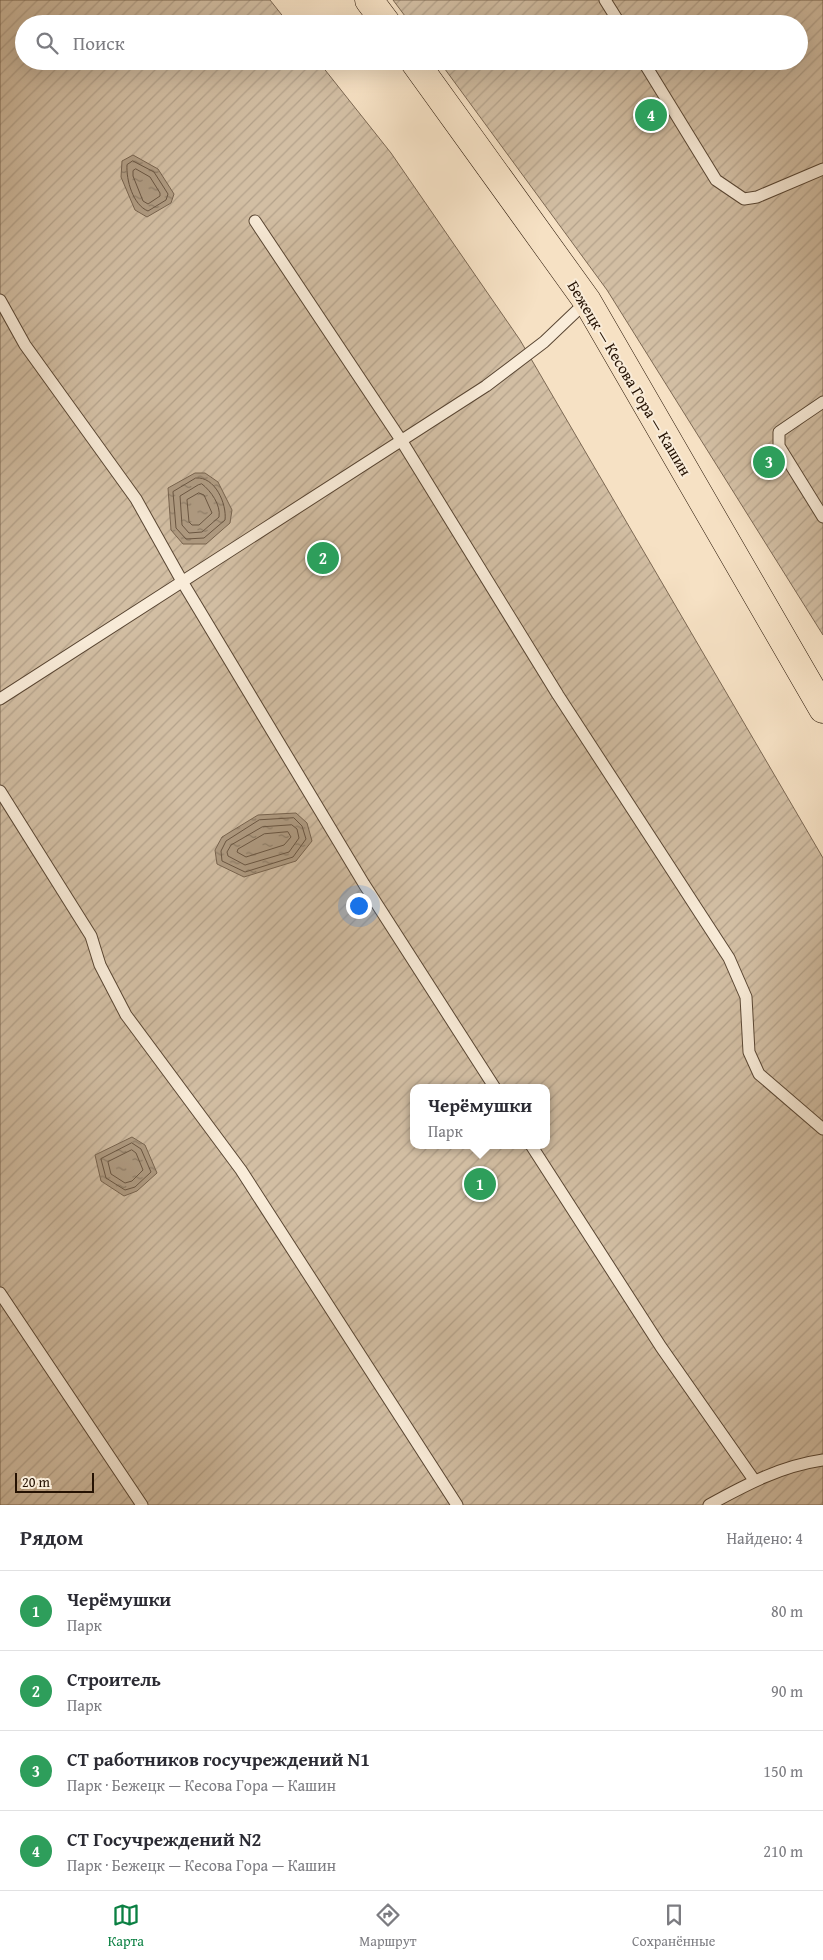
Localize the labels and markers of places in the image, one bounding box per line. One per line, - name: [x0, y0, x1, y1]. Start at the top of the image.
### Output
- pin: 4: [635, 96, 667, 134]
- pin: 3: [753, 443, 785, 481]
- pin: 2: [307, 539, 339, 577]
- pin: 1: [464, 1165, 496, 1203]

